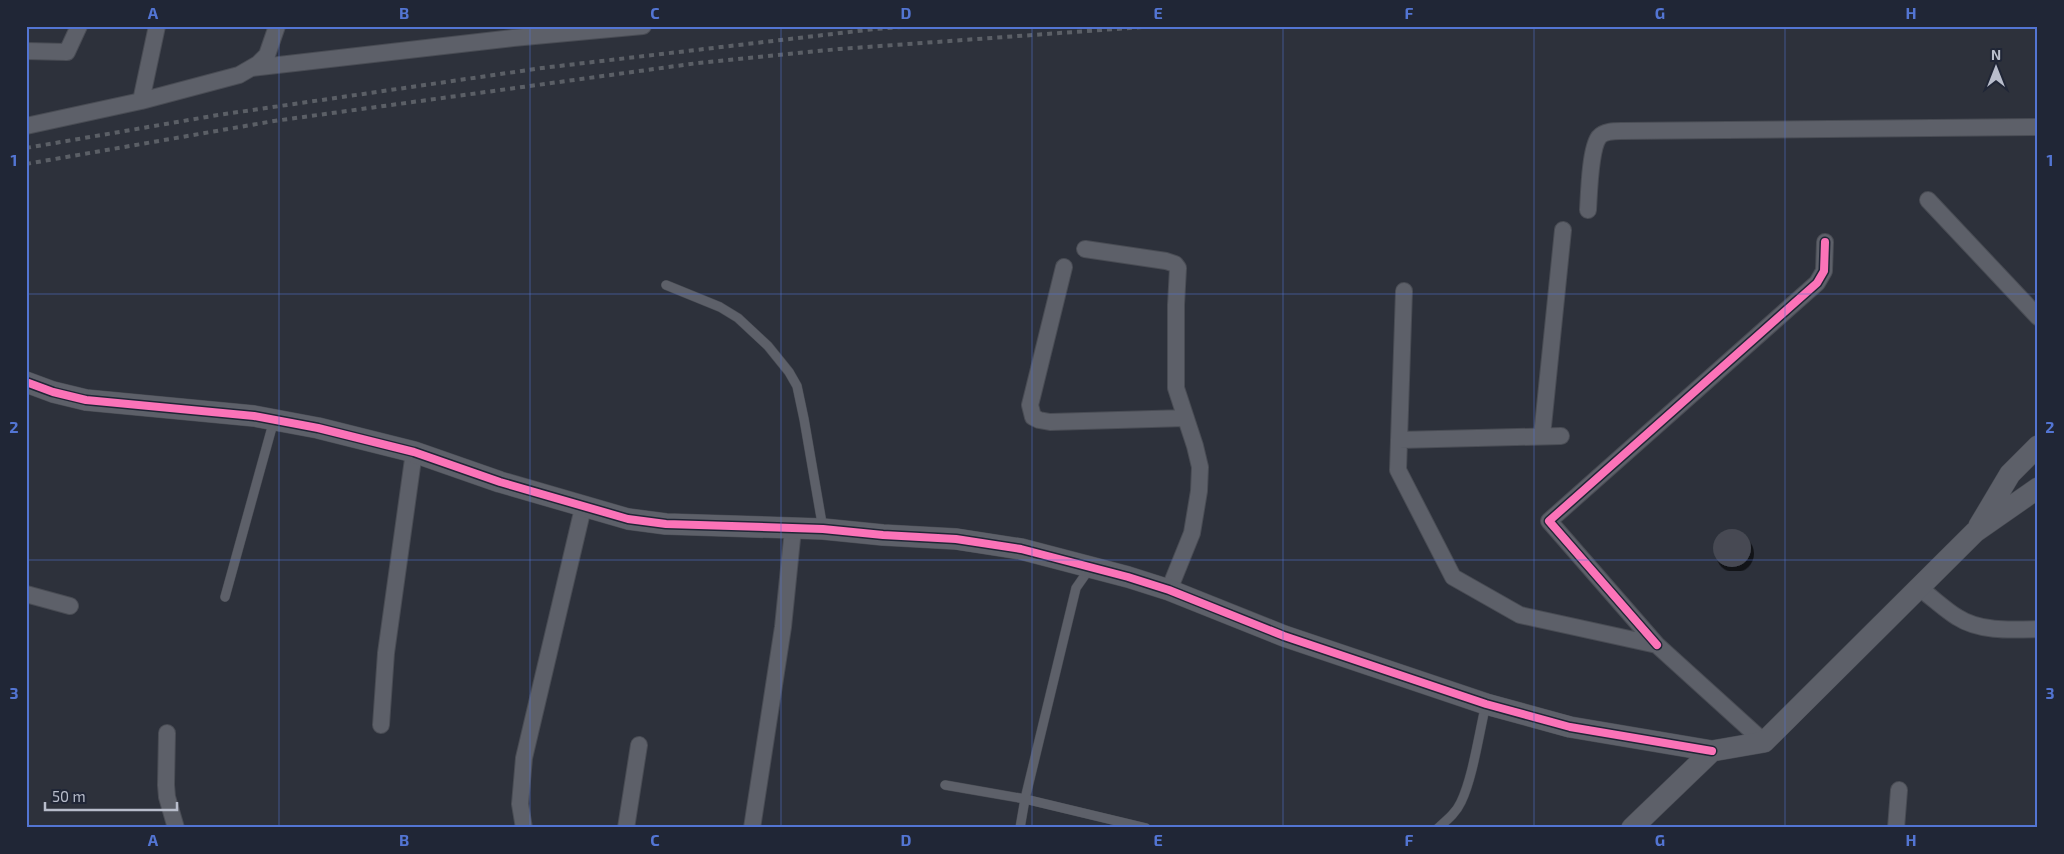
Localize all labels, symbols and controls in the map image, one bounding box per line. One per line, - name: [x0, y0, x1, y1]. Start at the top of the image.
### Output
- text: A: [148, 3, 159, 22]
- text: B: [399, 3, 409, 22]
- text: C: [650, 3, 660, 22]
- text: D: [901, 3, 912, 22]
- text: E: [1153, 3, 1163, 22]
- text: F: [1405, 3, 1414, 22]
- text: G: [1655, 3, 1665, 22]
- text: H: [1905, 3, 1917, 22]
- north arrow: [1972, 42, 2022, 92]
- text: N: [1991, 46, 2001, 63]
- text: 1: [11, 150, 17, 169]
- text: 1: [2047, 150, 2053, 169]
- text: 2: [9, 417, 19, 436]
- text: 2: [2045, 417, 2055, 436]
- text: 3: [9, 683, 19, 702]
- text: 3: [2045, 683, 2055, 702]
- scale bar: [45, 779, 178, 811]
- text: 50 m: [52, 787, 86, 805]
- text: A: [148, 830, 159, 849]
- text: B: [399, 830, 409, 849]
- text: C: [650, 830, 660, 849]
- text: D: [901, 830, 912, 849]
- text: E: [1153, 830, 1163, 849]
- text: F: [1405, 830, 1414, 849]
- text: G: [1655, 830, 1665, 849]
- text: H: [1905, 830, 1917, 849]

